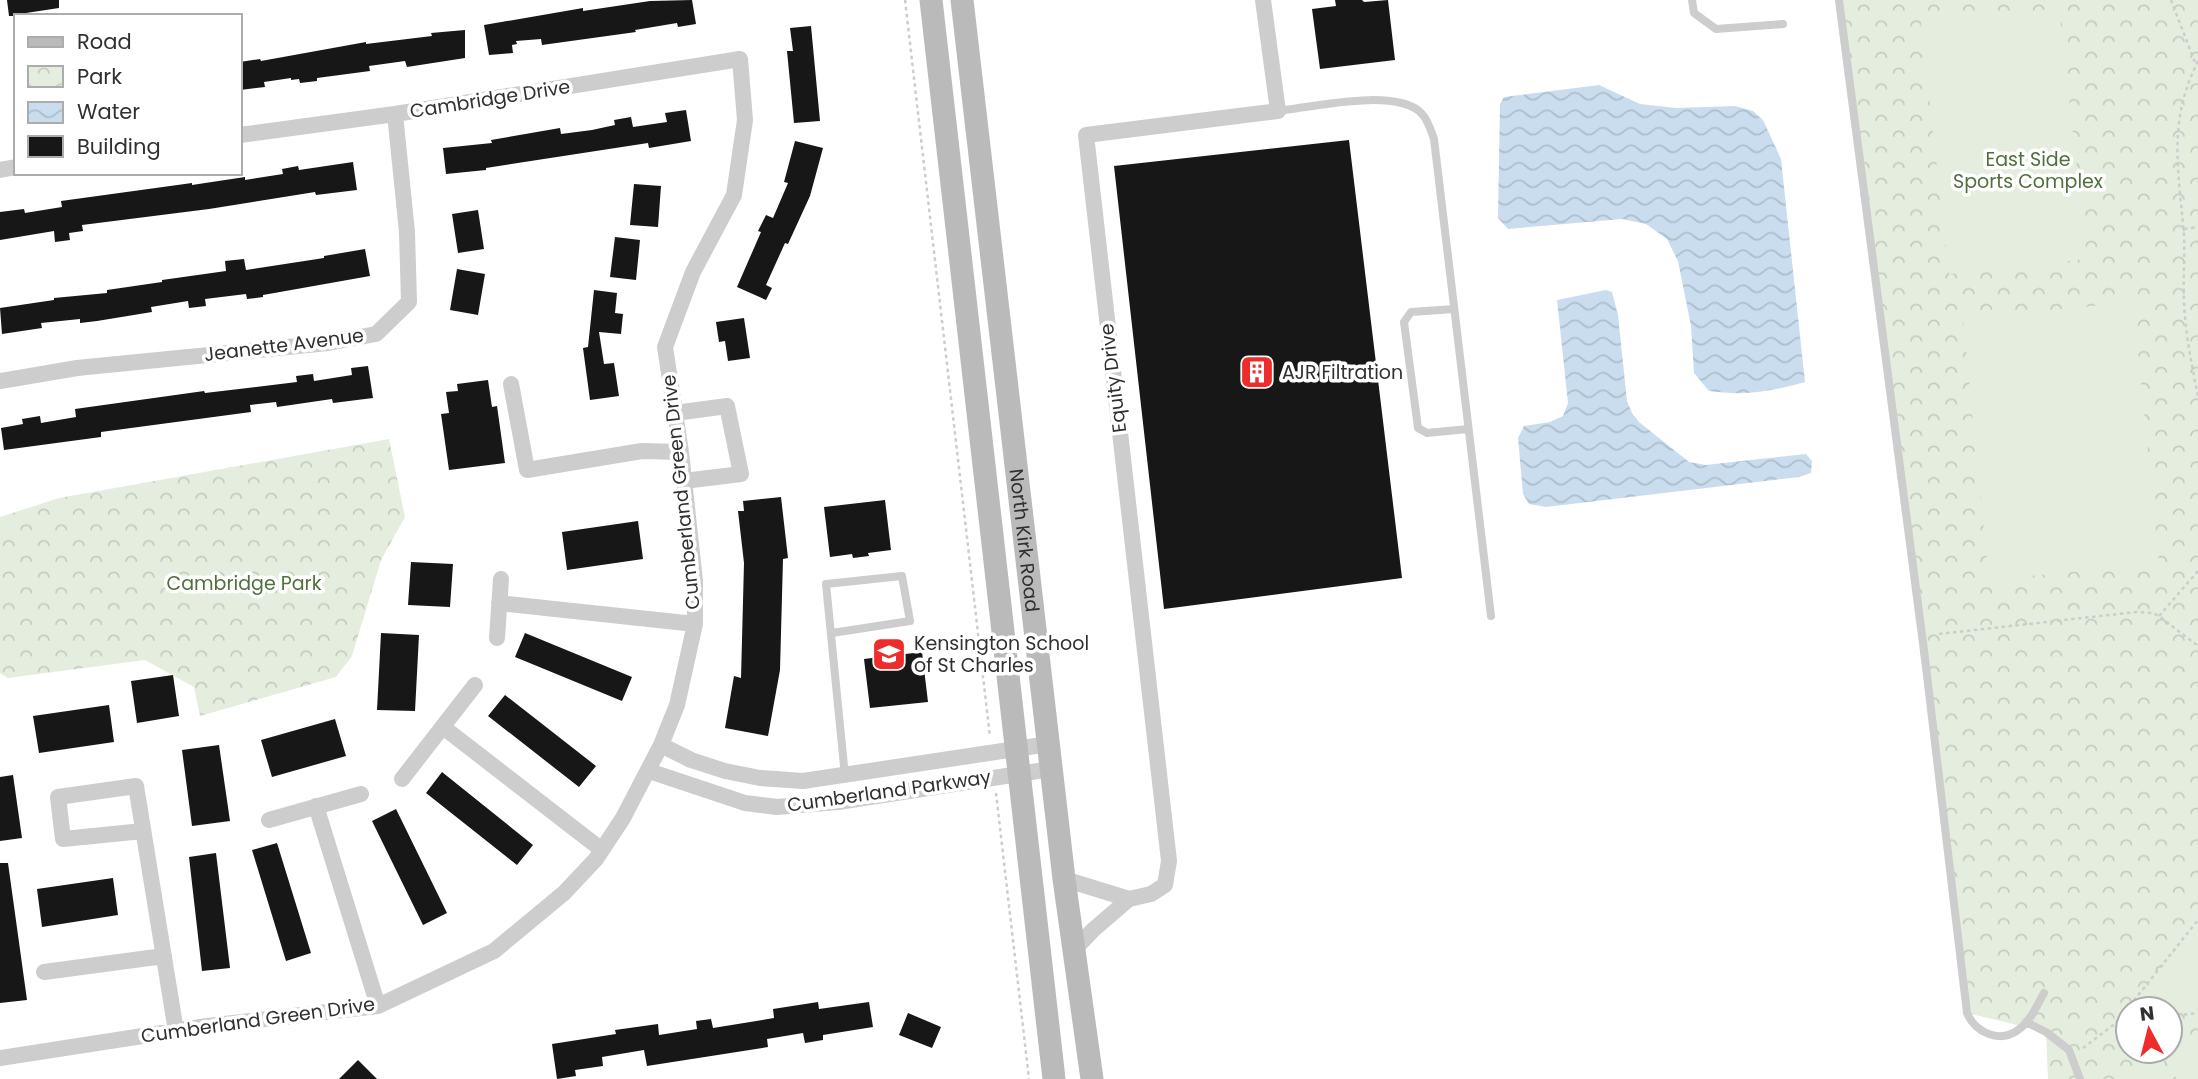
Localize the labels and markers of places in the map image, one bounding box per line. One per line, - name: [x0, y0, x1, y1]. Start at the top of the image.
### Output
- building icon: AJR Filtration: [1238, 353, 1276, 391]
- place label: AJR Filtration: [1282, 359, 1403, 386]
- place label: Kensington School of St Charles: [914, 630, 1089, 679]
- school or university icon: Kensington School of St Charles: [870, 635, 908, 673]

